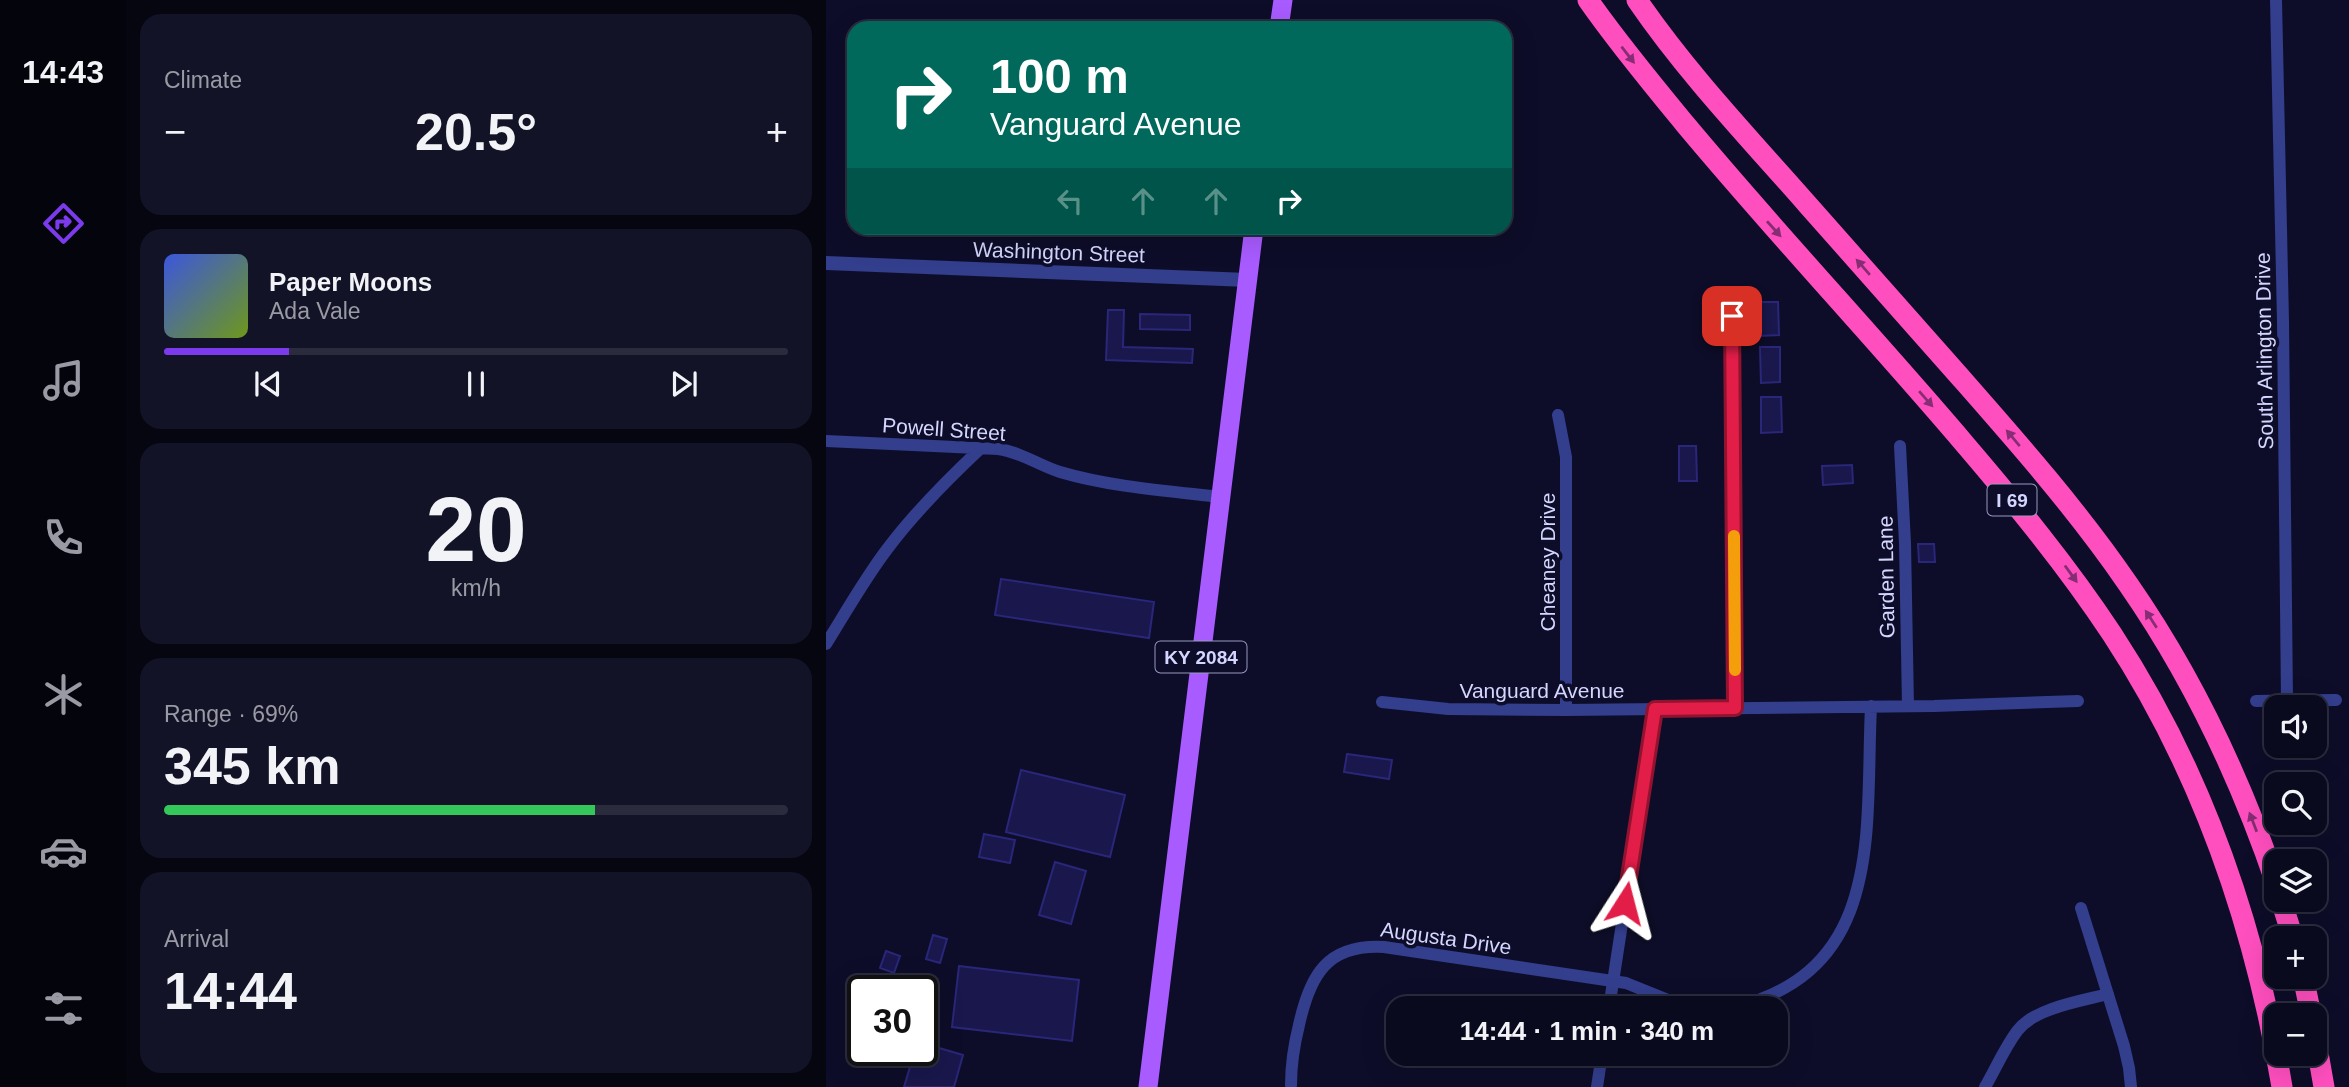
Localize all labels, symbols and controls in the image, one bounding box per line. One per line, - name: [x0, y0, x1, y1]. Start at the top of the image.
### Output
- one-way arrow: [1621, 46, 1635, 64]
- icon: right: [875, 49, 966, 140]
- text: 100 m: [990, 49, 1129, 103]
- text: 14:43: [22, 54, 104, 90]
- text: Climate: [164, 67, 242, 93]
- text: 20.5°: [415, 103, 537, 161]
- text: Vanguard Avenue: [990, 106, 1241, 142]
- text: −: [164, 111, 186, 153]
- text: +: [766, 111, 788, 153]
- icon: left: [1051, 182, 1089, 220]
- icon: ahead: [1124, 182, 1162, 220]
- icon: ahead: [1197, 182, 1235, 220]
- icon: right: [1270, 182, 1308, 220]
- icon: directions: [39, 199, 88, 248]
- one-way arrow: [1766, 221, 1781, 238]
- street label: Washington Street: [973, 238, 1146, 266]
- street label: South Arlington Drive: [2251, 252, 2277, 450]
- one-way arrow: [1855, 258, 1871, 276]
- text: Paper Moons: [269, 267, 432, 297]
- pin: [1702, 286, 1762, 346]
- icon: arrive: [1713, 297, 1751, 335]
- text: Ada Vale: [269, 298, 361, 324]
- icon: music: [39, 356, 88, 405]
- icon: previous: [249, 365, 287, 403]
- icon: pause: [457, 365, 495, 403]
- icon: next: [665, 365, 703, 403]
- one-way arrow: [1918, 390, 1934, 408]
- street label: Powell Street: [881, 413, 1007, 445]
- one-way arrow: [2006, 429, 2021, 447]
- text: 20: [425, 479, 527, 580]
- road number: I 69: [1988, 485, 2036, 516]
- street label: Cheaney Drive: [1536, 493, 1559, 631]
- icon: phone: [39, 513, 88, 562]
- street label: Garden Lane: [1873, 516, 1899, 638]
- one-way arrow: [2064, 565, 2078, 583]
- text: km/h: [451, 575, 501, 601]
- one-way arrow: [2144, 610, 2158, 628]
- road number: KY 2084: [1156, 642, 1246, 672]
- icon: climate: [39, 670, 88, 719]
- street label: Vanguard Avenue: [1459, 679, 1625, 702]
- map controls: [2264, 695, 2327, 1066]
- button: sound: [2264, 695, 2327, 758]
- text: Range · 69%: [164, 701, 298, 727]
- text: 345 km: [164, 737, 340, 795]
- button: search: [2264, 772, 2327, 835]
- one-way arrow: [2248, 811, 2259, 832]
- icon: car: [39, 827, 88, 876]
- button: layers: [2264, 849, 2327, 912]
- position arrow: [1588, 866, 1662, 940]
- street label: Augusta Drive: [1379, 917, 1513, 959]
- text: Arrival: [164, 926, 229, 952]
- button: +: [2264, 926, 2327, 989]
- text: 14:44: [164, 962, 297, 1020]
- speed limit sign: 30: [847, 975, 938, 1066]
- icon: filters: [39, 984, 88, 1033]
- button: −: [2264, 1003, 2327, 1066]
- text: 14:44 · 1 min · 340 m: [1460, 1016, 1714, 1046]

